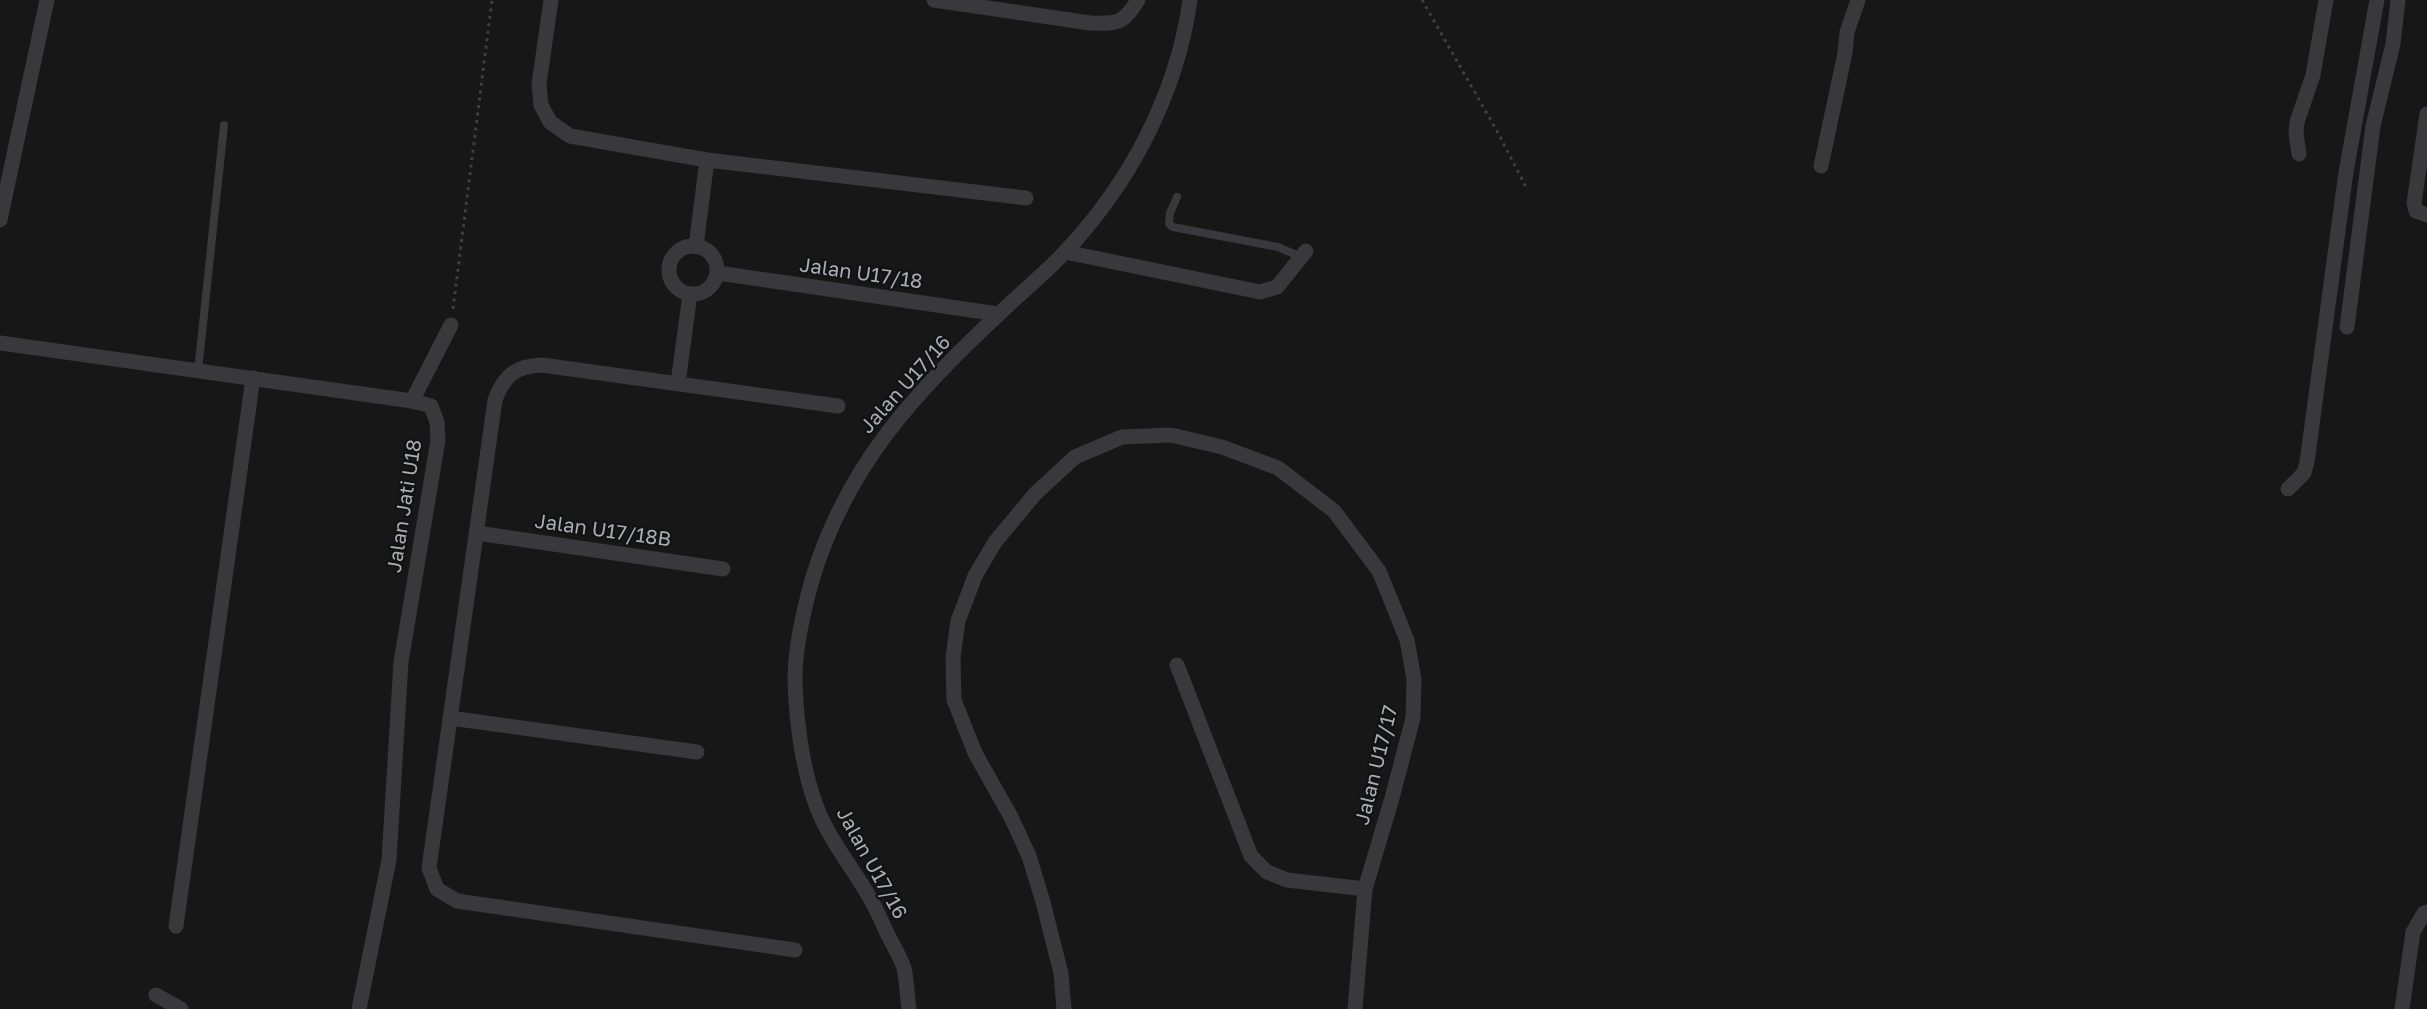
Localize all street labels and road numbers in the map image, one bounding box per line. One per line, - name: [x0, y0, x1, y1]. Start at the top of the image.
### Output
- street label: Jalan U17/18: [798, 252, 924, 293]
- street label: Jalan U17/16: [854, 329, 955, 437]
- street label: Jalan Jati U18: [381, 438, 425, 574]
- street label: Jalan U17/18B: [534, 508, 673, 550]
- street label: Jalan U17/17: [1349, 703, 1401, 827]
- street label: Jalan U17/16: [832, 803, 913, 922]

